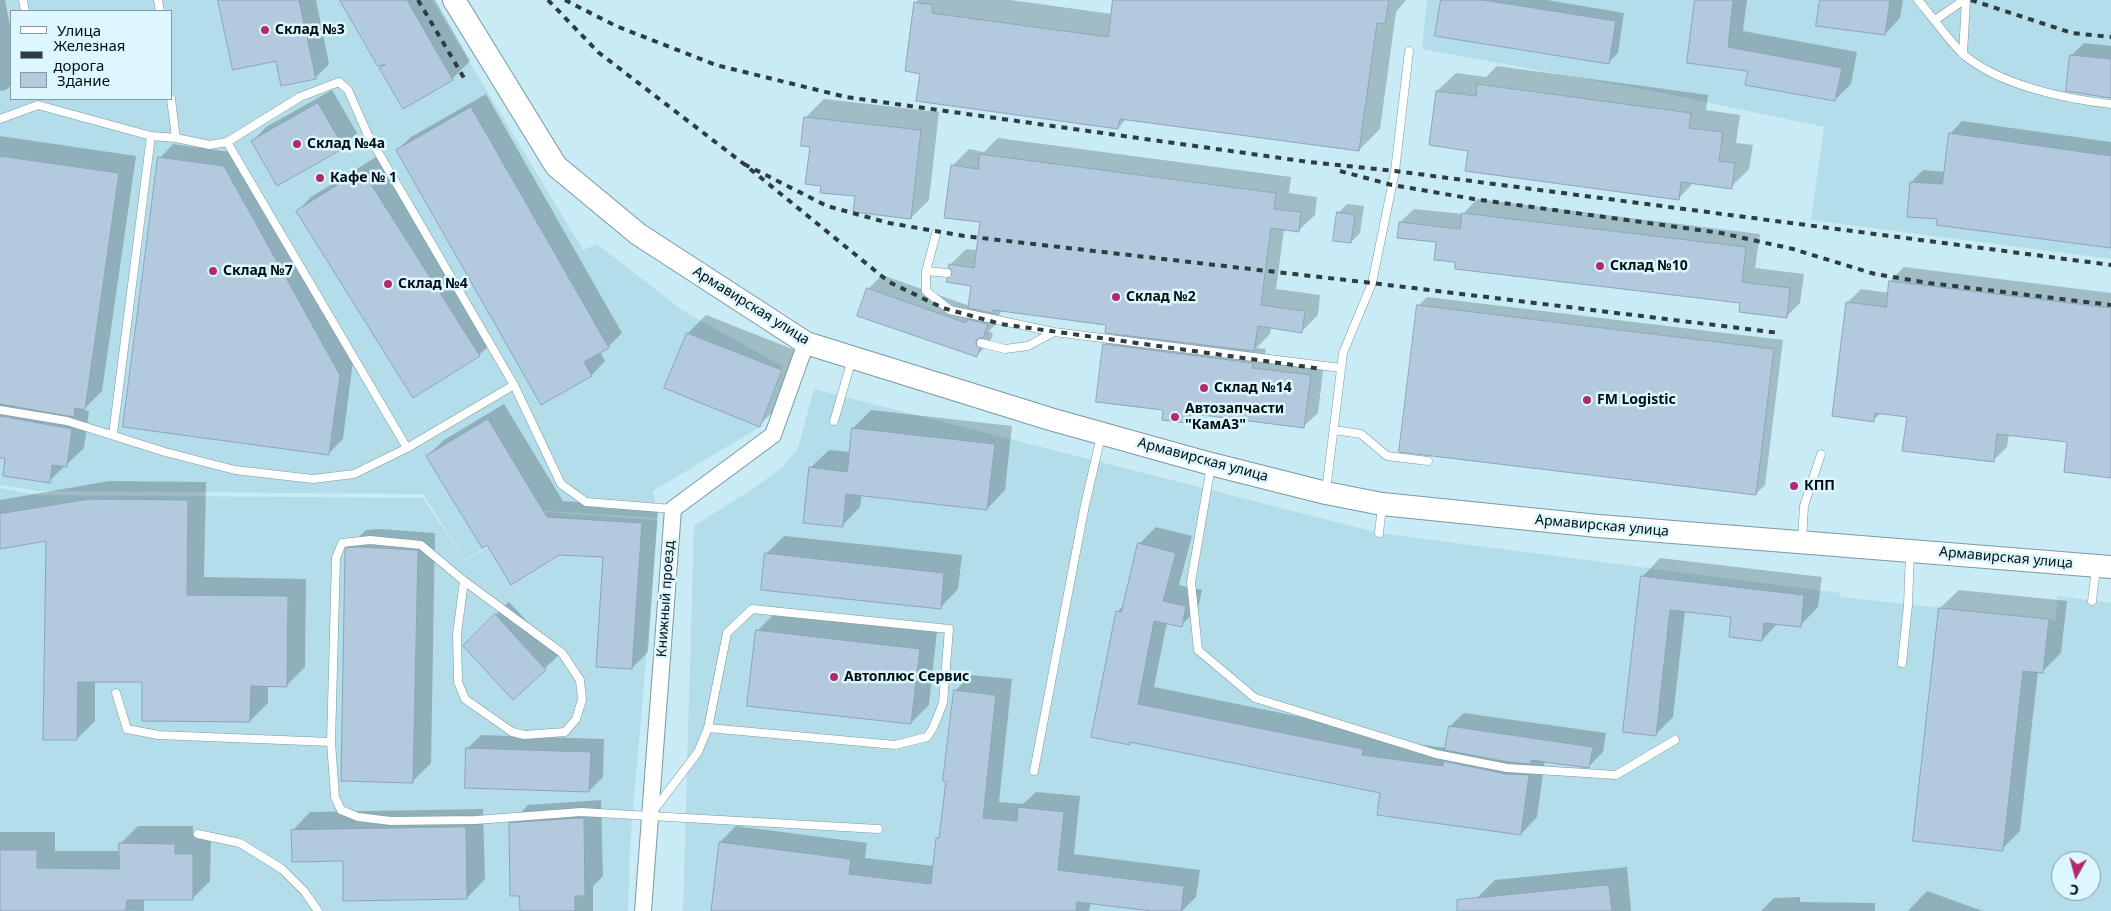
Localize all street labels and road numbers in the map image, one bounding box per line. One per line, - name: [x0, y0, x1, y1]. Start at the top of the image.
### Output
- street label: Армавирская улица: [690, 263, 812, 349]
- street label: Армавирская улица: [1136, 435, 1270, 485]
- street label: Армавирская улица: [1534, 512, 1670, 540]
- street label: Книжный проезд: [654, 540, 678, 658]
- street label: Армавирская улица: [1938, 544, 2074, 572]

